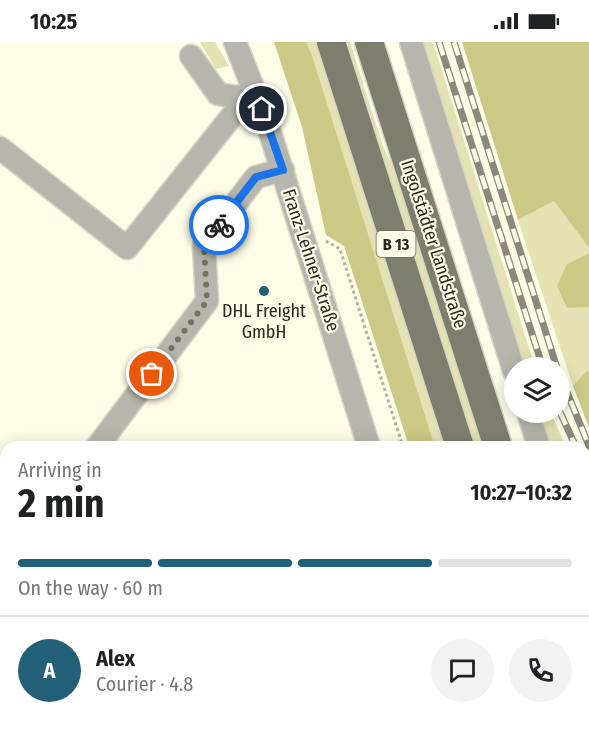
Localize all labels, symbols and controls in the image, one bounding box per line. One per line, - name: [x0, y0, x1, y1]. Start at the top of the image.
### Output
- text: 10:25: [30, 8, 77, 35]
- pin: [236, 83, 287, 134]
- icon: home: [245, 92, 278, 125]
- street label: Ingolstädter Landstraße: [396, 157, 472, 331]
- street label: Franz-Lehner-Straße: [278, 186, 344, 334]
- courier: [189, 195, 249, 255]
- icon: bike: [203, 209, 236, 242]
- road number: B 13: [376, 231, 416, 257]
- marker: DHL Freight GmbH: [257, 284, 271, 298]
- place label: DHL Freight GmbH: [222, 300, 306, 343]
- pin: [126, 348, 177, 399]
- icon: bag: [135, 357, 168, 390]
- map controls: [504, 357, 570, 423]
- button: layers: [504, 357, 570, 423]
- text: Arriving in: [18, 458, 102, 482]
- text: 10:27–10:32: [470, 479, 572, 506]
- text: 2 min: [18, 481, 104, 527]
- text: On the way · 60 m: [18, 576, 163, 600]
- button: chat: [431, 639, 494, 702]
- button: phone: [509, 639, 572, 702]
- text: Alex: [96, 645, 135, 672]
- text: A: [44, 657, 55, 684]
- text: Courier · 4.8: [96, 672, 193, 696]

